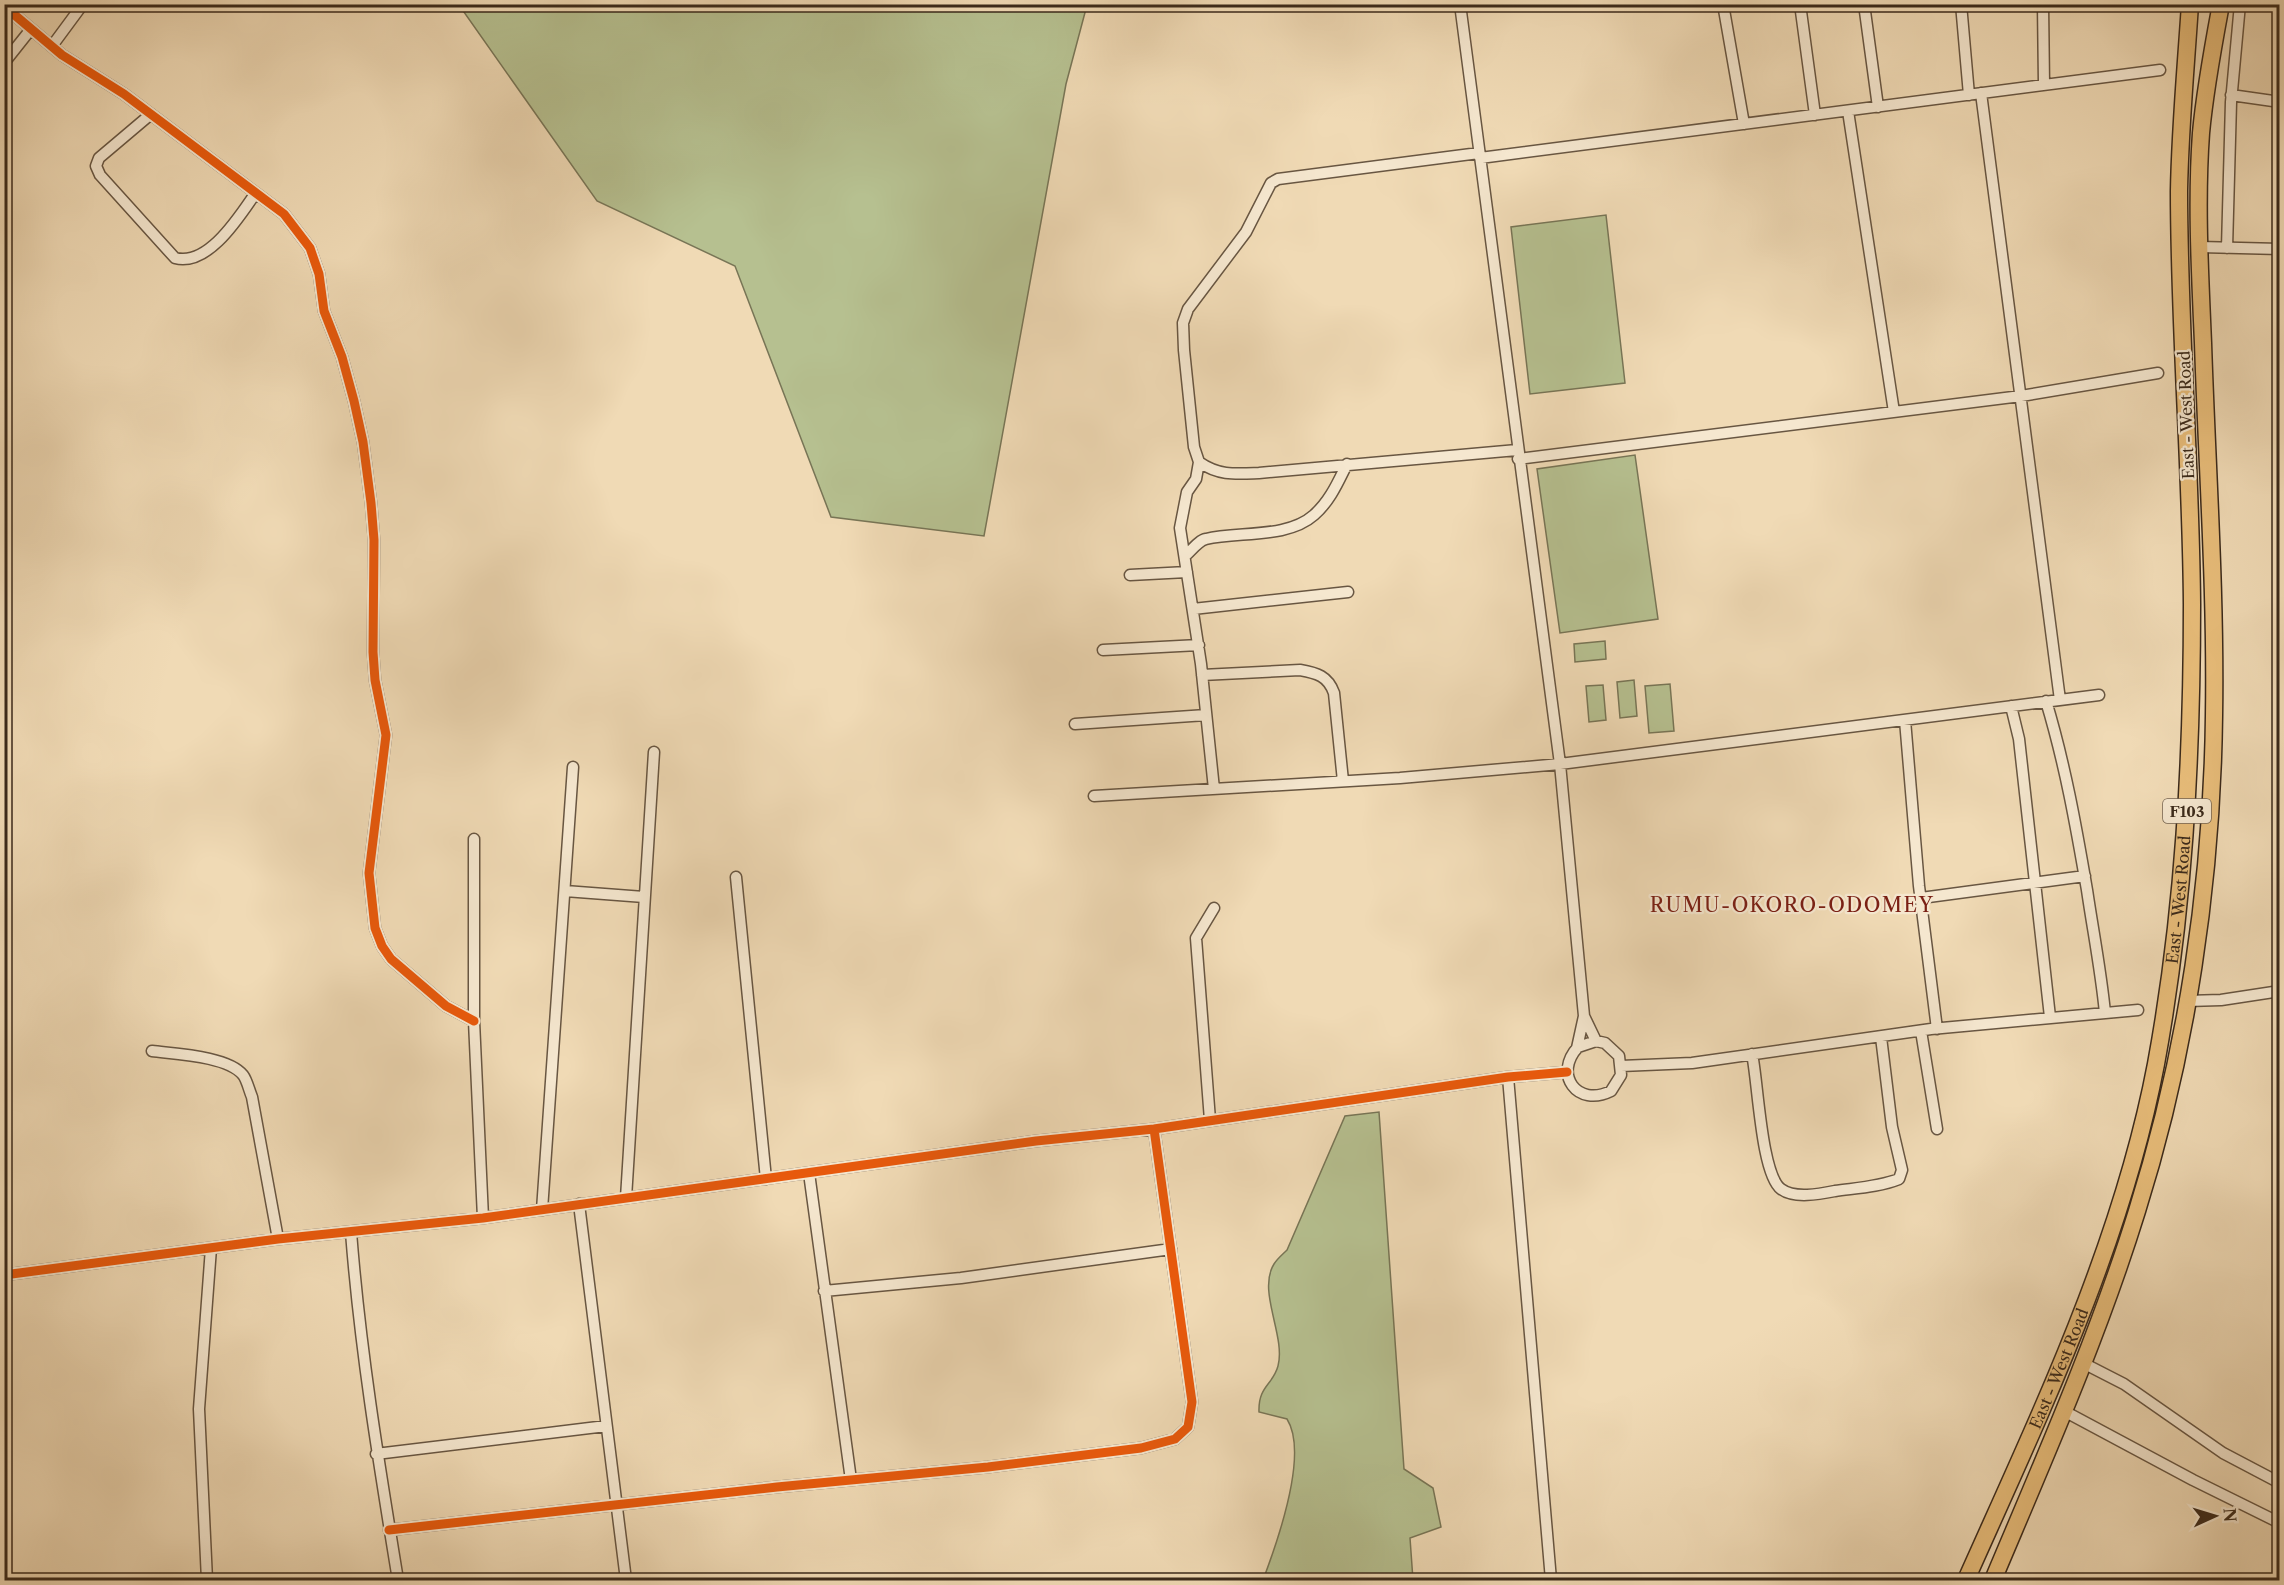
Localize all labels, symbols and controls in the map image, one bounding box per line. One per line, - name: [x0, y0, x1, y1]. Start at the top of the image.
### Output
- street label: East - West Road: [2174, 350, 2198, 480]
- road number: F103: [2163, 799, 2211, 823]
- street label: East - West Road: [2162, 835, 2194, 965]
- district label: RUMU-OKORO-ODOMEY: [1650, 893, 1934, 917]
- street label: East - West Road: [2025, 1305, 2093, 1432]
- north arrow: [2185, 1486, 2245, 1546]
- text: N: [2220, 1507, 2240, 1523]

